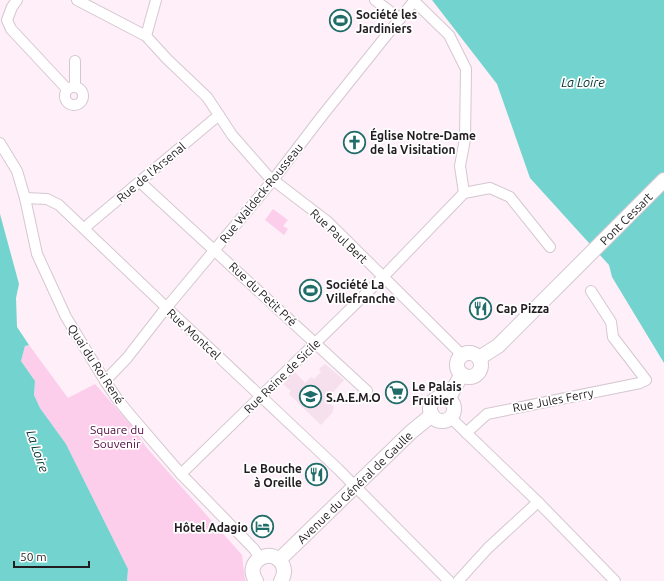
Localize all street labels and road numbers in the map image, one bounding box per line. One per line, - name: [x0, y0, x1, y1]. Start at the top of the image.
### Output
- street label: Rue de l'Arsenal: [114, 139, 188, 205]
- street label: Rue Waldeck-Rousseau: [217, 141, 305, 245]
- street label: Pont Cessart: [597, 189, 655, 247]
- street label: Rue Paul Bert: [308, 206, 370, 266]
- street label: Rue du Petit Pré: [227, 259, 299, 329]
- street label: Rue Montcel: [165, 306, 223, 362]
- street label: Quai du Roi René: [65, 322, 127, 406]
- street label: Rue Reine de Sicile: [241, 336, 323, 416]
- street label: Rue Jules Ferry: [511, 386, 595, 414]
- street label: Avenue du Général de Gaulle: [294, 428, 415, 545]

